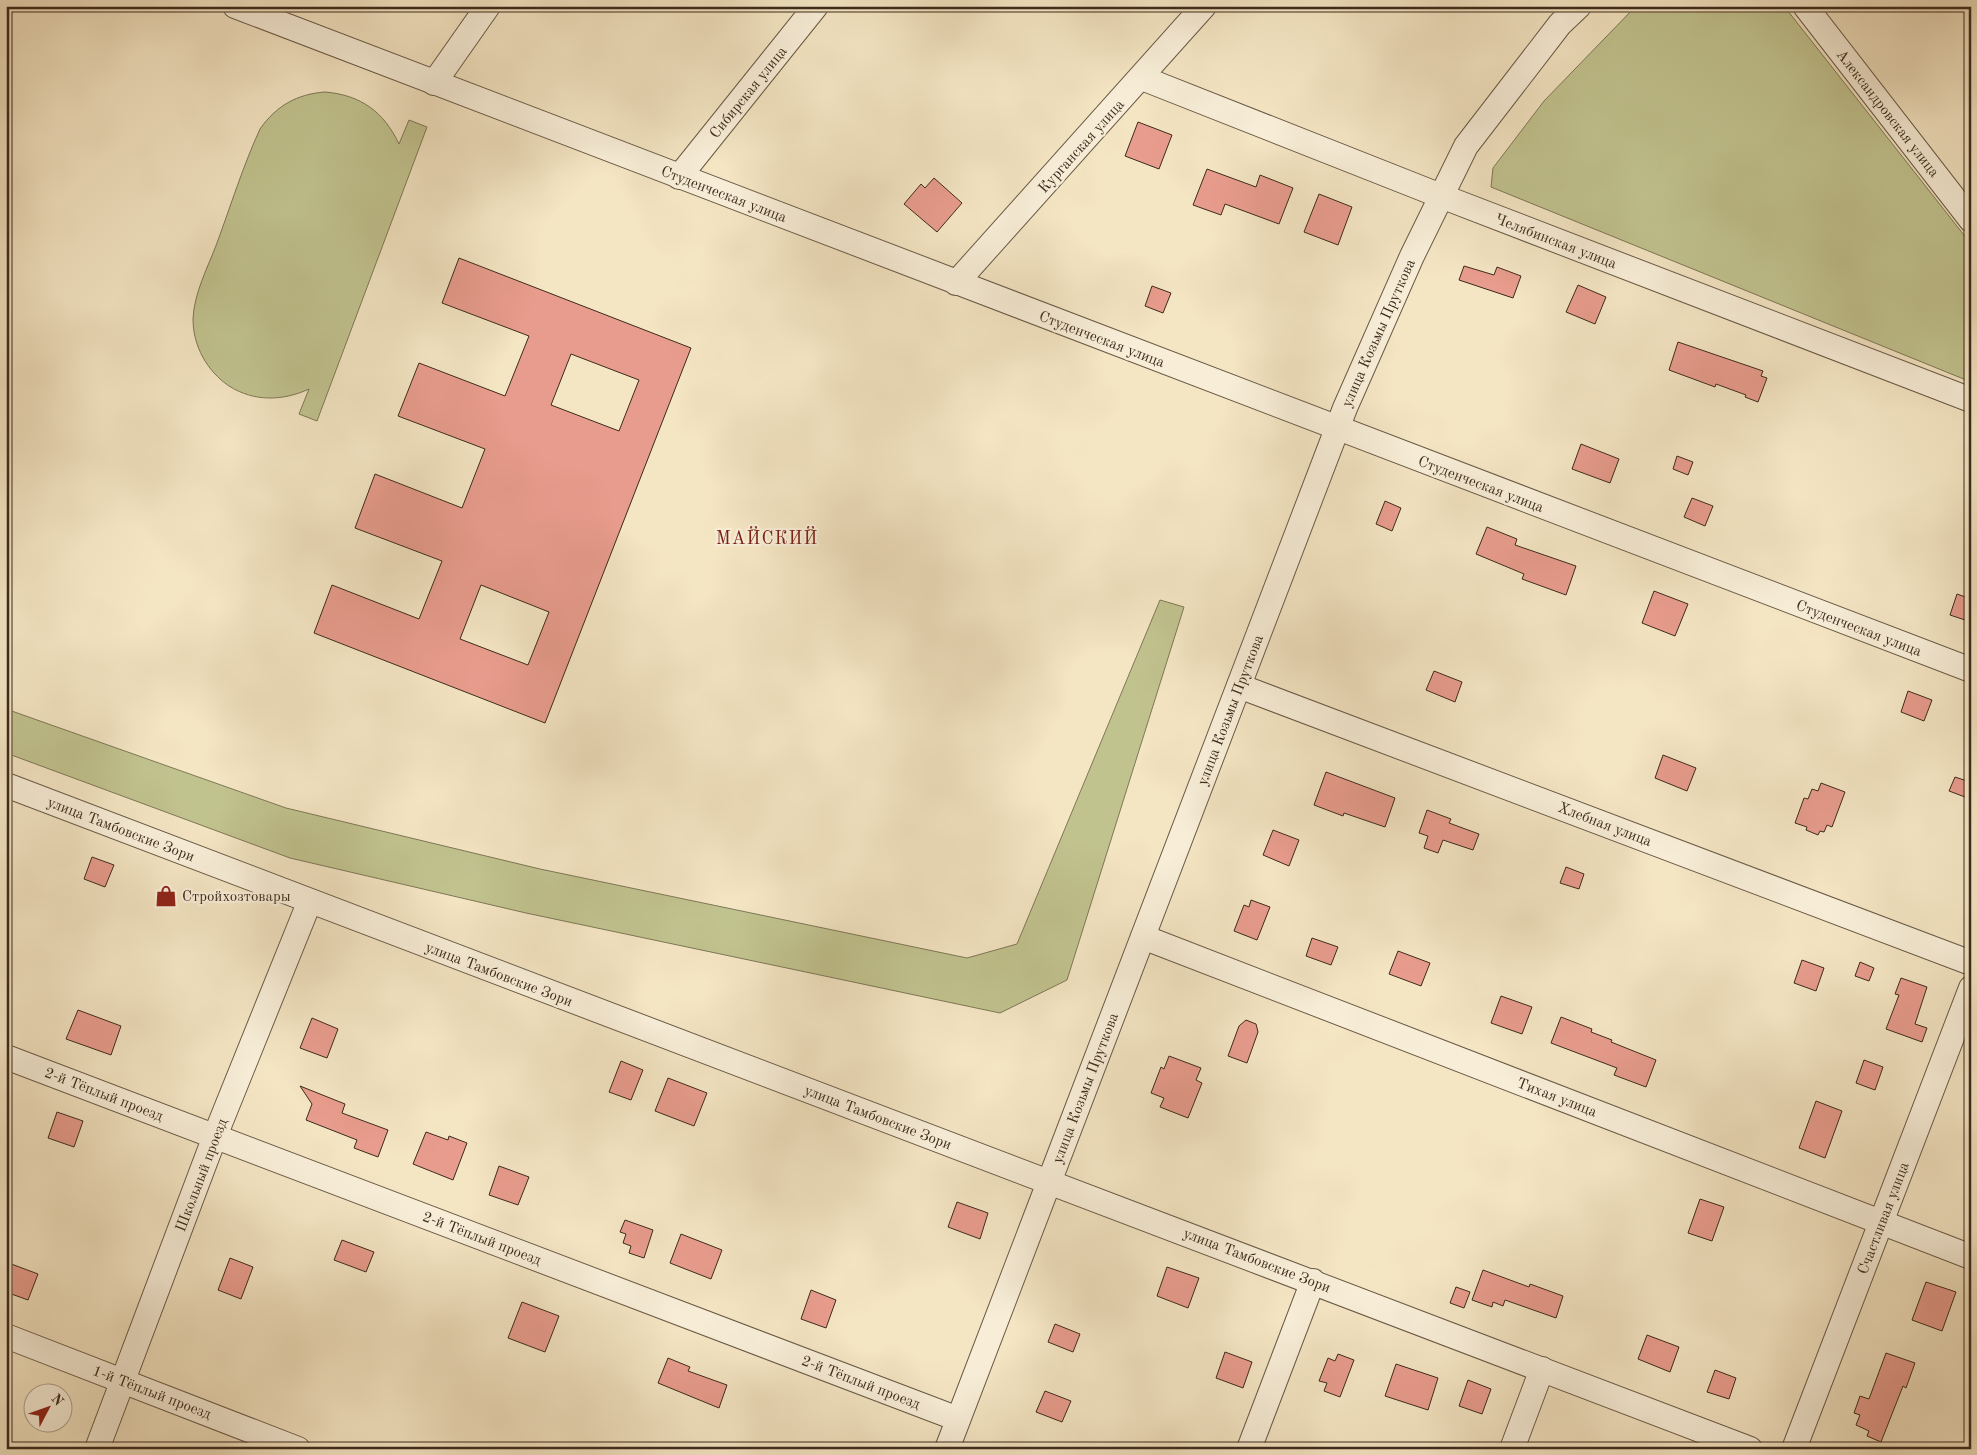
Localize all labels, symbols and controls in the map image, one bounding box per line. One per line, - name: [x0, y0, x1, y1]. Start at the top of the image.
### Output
- street label: Сибирская улица: [708, 44, 791, 142]
- street label: Александровская улица: [1833, 47, 1941, 181]
- street label: Курганская улица: [1036, 97, 1128, 197]
- street label: Студенческая улица: [659, 165, 789, 226]
- street label: Челябинская улица: [1493, 212, 1619, 273]
- street label: улица Козьмы Пруткова: [1340, 257, 1419, 410]
- street label: Студенческая улица: [1037, 310, 1167, 371]
- street label: Студенческая улица: [1416, 455, 1546, 516]
- district label: МАЙСКИЙ: [716, 526, 818, 548]
- street label: Студенческая улица: [1794, 599, 1924, 660]
- street label: улица Козьмы Пруткова: [1196, 633, 1267, 788]
- street label: улица Тамбовские Зори: [45, 795, 196, 865]
- street label: Хлебная улица: [1555, 801, 1654, 850]
- shop icon: Стройхозтовары: [153, 883, 179, 909]
- place label: Стройхозтовары: [182, 890, 291, 905]
- street label: улица Тамбовские Зори: [423, 940, 574, 1010]
- street label: улица Козьмы Пруткова: [1051, 1011, 1122, 1166]
- street label: 2-й Тёплый проезд: [42, 1066, 165, 1125]
- street label: Тихая улица: [1514, 1076, 1599, 1121]
- street label: улица Тамбовские Зори: [802, 1083, 953, 1153]
- street label: Школьный проезд: [174, 1116, 231, 1234]
- street label: Счастливая улица: [1856, 1160, 1913, 1277]
- street label: 2-й Тёплый проезд: [420, 1210, 543, 1269]
- street label: улица Тамбовские Зори: [1181, 1226, 1332, 1296]
- street label: 2-й Тёплый проезд: [799, 1354, 922, 1413]
- street label: 1-й Тёплый проезд: [90, 1364, 213, 1423]
- north arrow: [22, 1382, 72, 1432]
- text: N: [48, 1391, 66, 1409]

